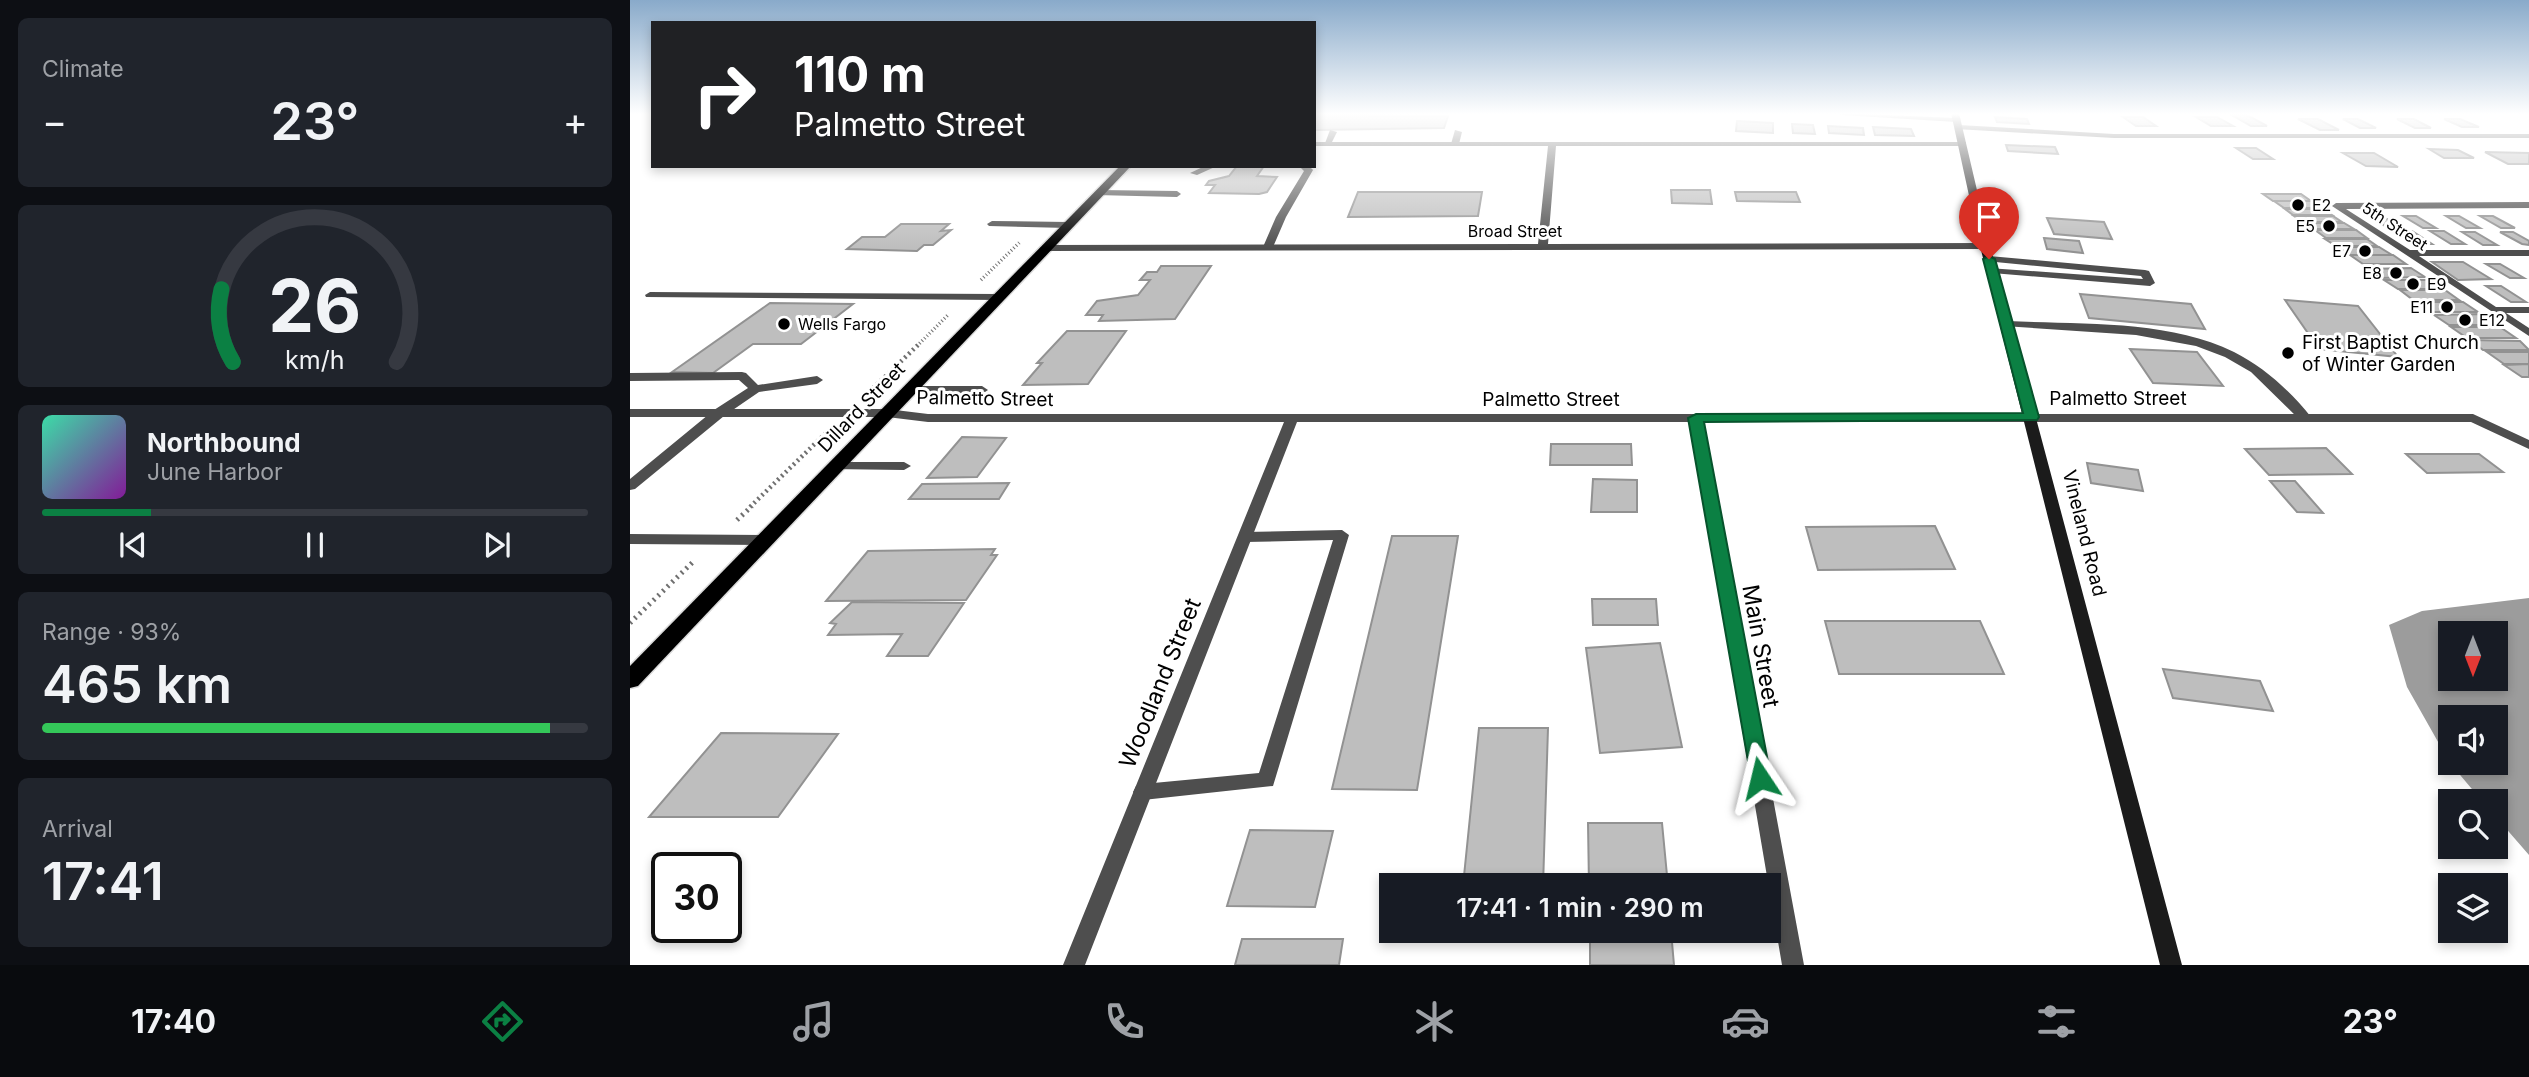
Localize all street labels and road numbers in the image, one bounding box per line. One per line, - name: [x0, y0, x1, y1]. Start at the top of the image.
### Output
- street label: 5th Street: [2358, 197, 2432, 255]
- street label: Broad Street: [1468, 221, 1562, 241]
- street label: Dillard Street: [813, 358, 910, 457]
- street label: Palmetto Street: [916, 386, 1054, 411]
- street label: Palmetto Street: [2049, 387, 2187, 410]
- street label: Palmetto Street: [1482, 388, 1620, 411]
- street label: Vineland Road: [2058, 468, 2111, 599]
- street label: Main Street: [1736, 582, 1786, 710]
- street label: Woodland Street: [1113, 594, 1207, 772]

